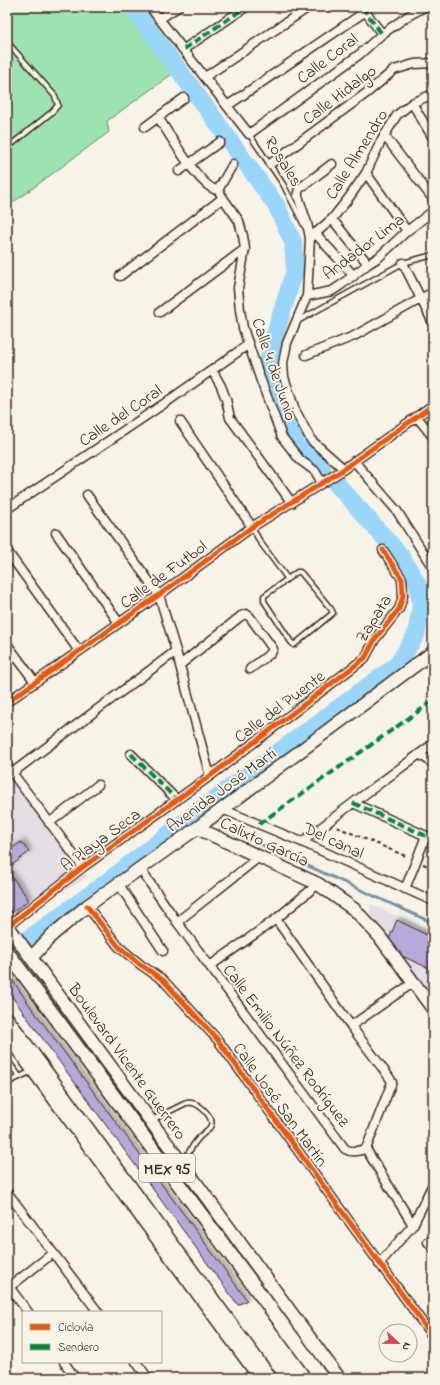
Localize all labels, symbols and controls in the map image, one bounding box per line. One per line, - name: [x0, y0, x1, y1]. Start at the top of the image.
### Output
- street label: Calle Coral: [292, 28, 364, 91]
- street label: Calle Hidalgo: [298, 59, 384, 133]
- street label: Calle Almendro: [320, 105, 395, 205]
- street label: Rosales: [258, 132, 308, 192]
- street label: Andador Lima: [318, 208, 410, 286]
- street label: Calle 4 de Junio: [244, 315, 303, 424]
- street label: Calle del Coral: [74, 379, 168, 453]
- street label: Calle de Futbol: [115, 535, 213, 616]
- street label: Zapata: [350, 590, 399, 648]
- street label: Calle del Puente: [229, 664, 331, 750]
- street label: Avenida José Martí: [162, 742, 282, 839]
- street label: A Playa Seca: [56, 803, 147, 879]
- street label: Calixto García: [216, 811, 313, 874]
- street label: Del canal: [298, 816, 368, 866]
- street label: Calle Emilio Núñez Rodríguez: [215, 959, 356, 1135]
- street label: Boulevard Vicente Guerrero: [61, 977, 192, 1146]
- street label: Calle José San Martín: [226, 1038, 334, 1172]
- road number: MEX 95: [139, 1154, 195, 1182]
- legend: [22, 1311, 162, 1363]
- text: Ciclovía: [58, 1319, 94, 1337]
- north arrow: [378, 1323, 418, 1363]
- text: Sendero: [58, 1339, 99, 1357]
- text: N: [398, 1340, 415, 1353]

